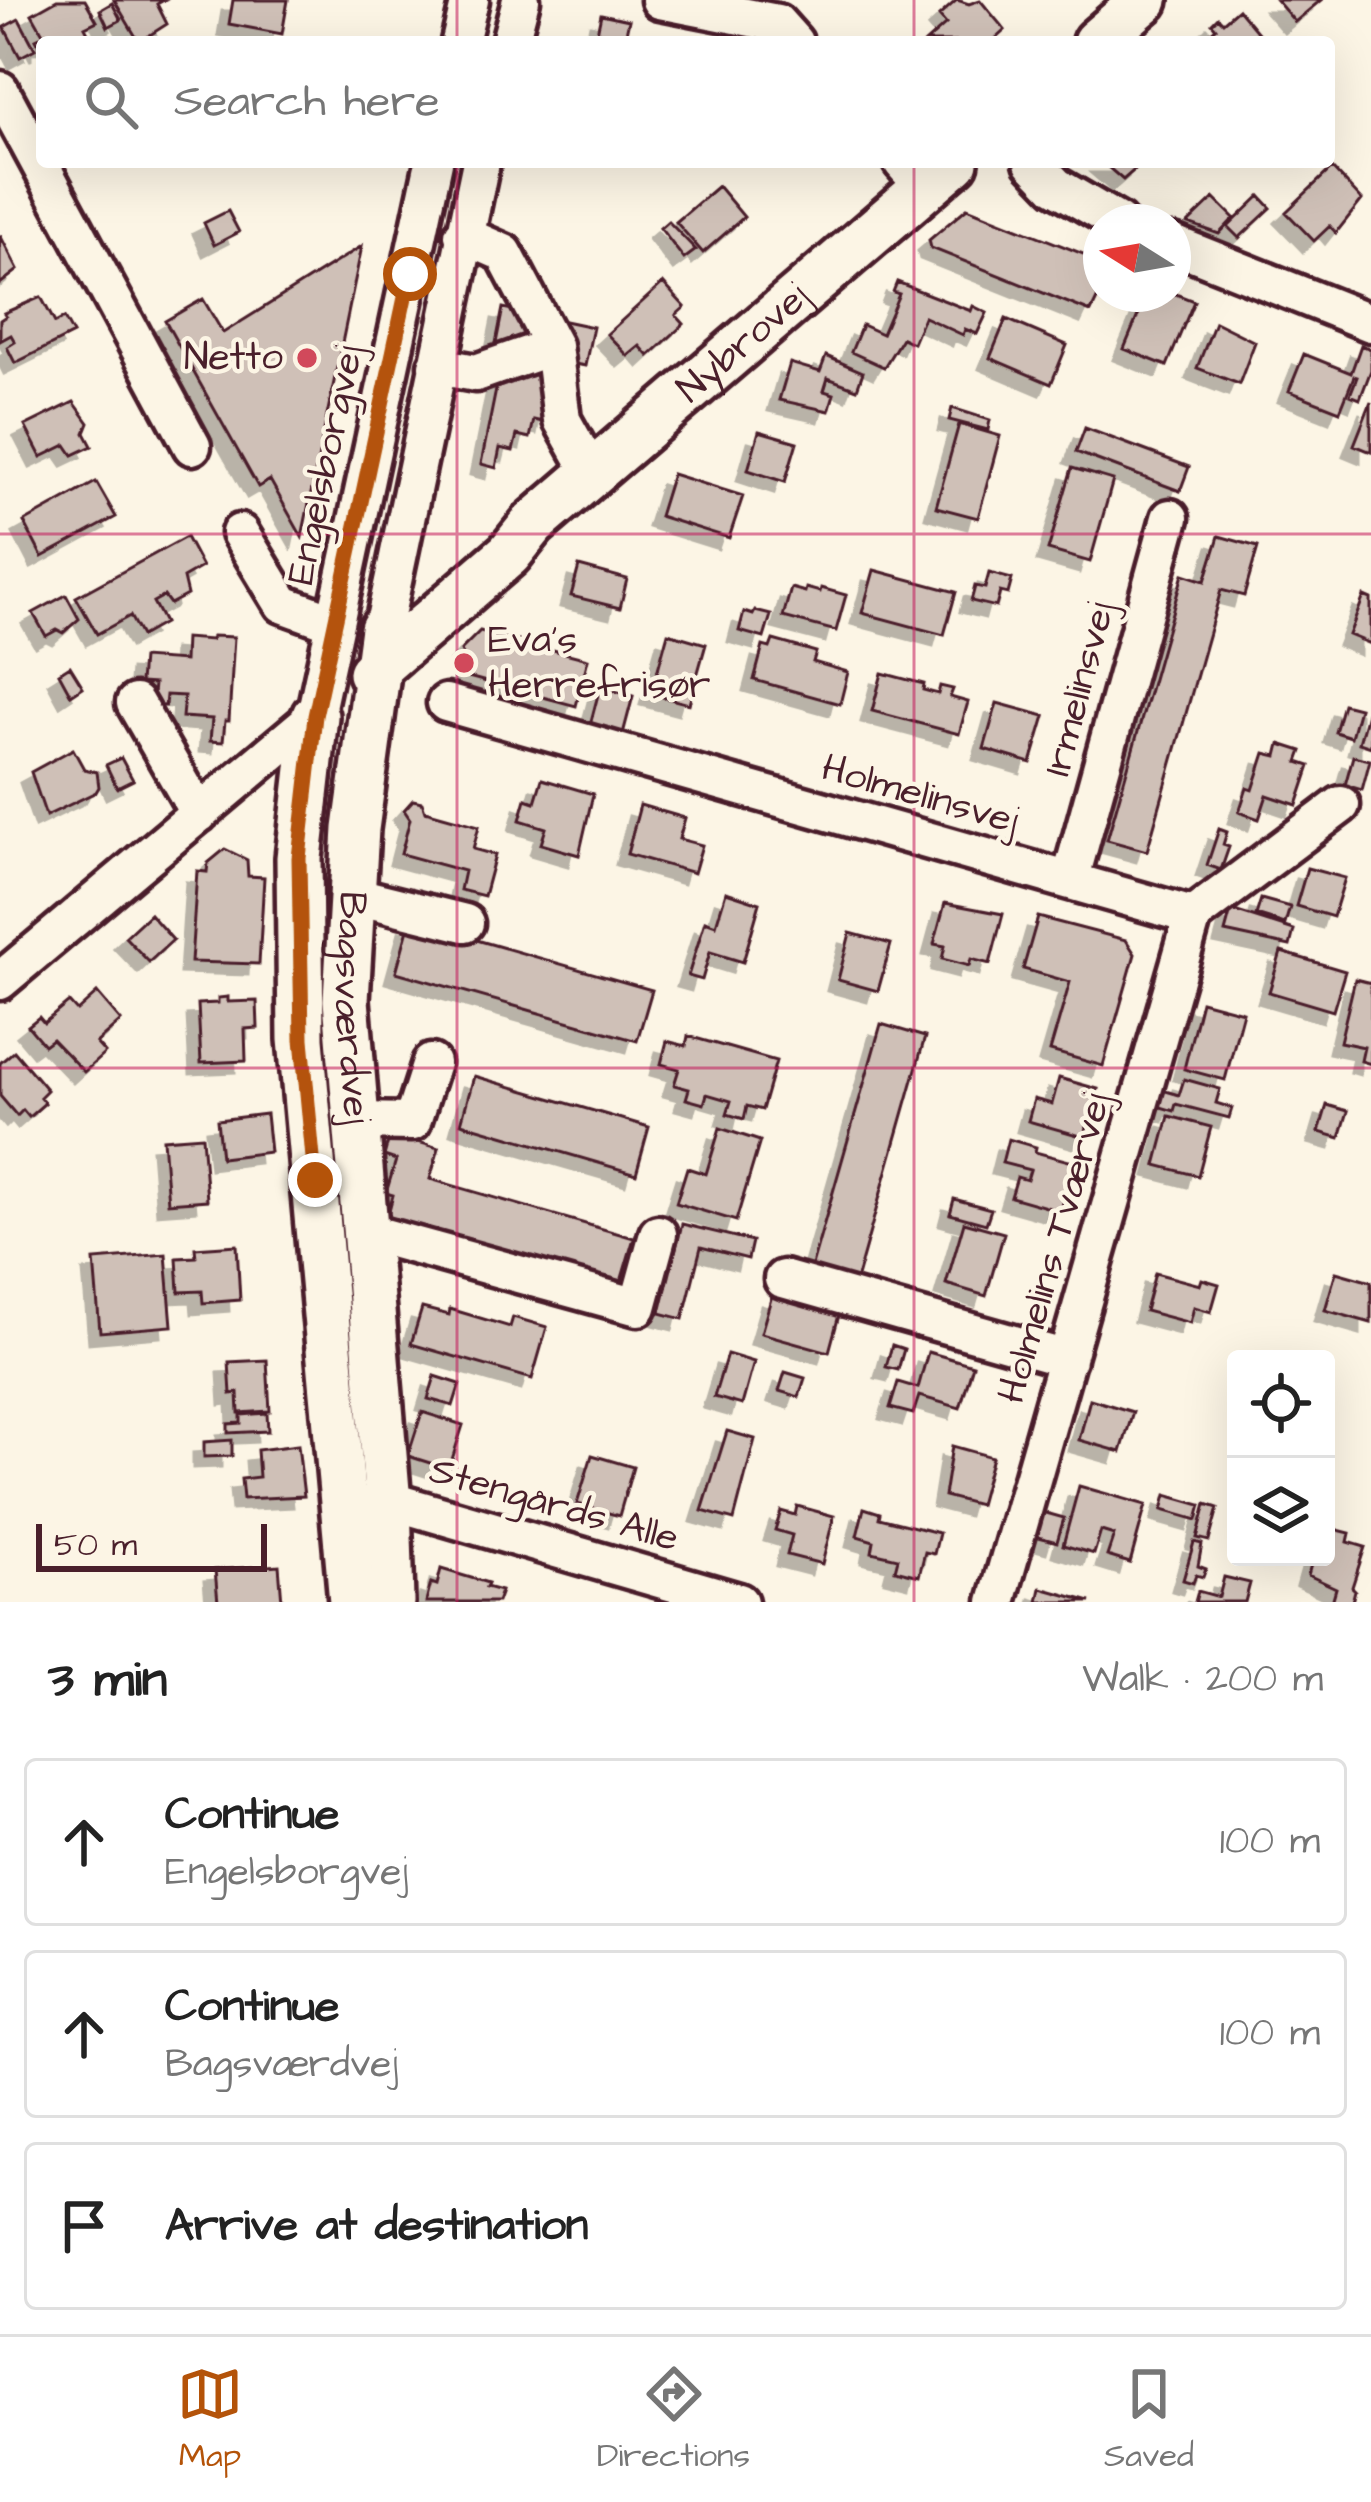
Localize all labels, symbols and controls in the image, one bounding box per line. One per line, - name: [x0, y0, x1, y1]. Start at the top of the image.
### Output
- search box: [36, 36, 1335, 168]
- icon: search: [78, 69, 144, 135]
- text: Search here: [174, 71, 440, 133]
- north arrow: [1083, 204, 1191, 312]
- route start: [383, 247, 437, 301]
- street label: Nybrovej: [665, 271, 822, 416]
- place label: Netto: [184, 331, 283, 385]
- street label: Engelsborgvej: [274, 340, 378, 590]
- marker: Netto: [294, 345, 320, 371]
- street label: Irmelinsvej: [1031, 596, 1129, 782]
- place label: Eva's Herrefrisør: [488, 614, 710, 713]
- marker: Eva's Herrefrisør: [451, 650, 477, 676]
- street label: Holmelinsvej: [815, 741, 1025, 849]
- street label: Bagsværdvej: [319, 890, 383, 1126]
- street label: Holmelins Tværvej: [985, 1087, 1125, 1409]
- route end: [288, 1153, 342, 1207]
- map controls: [1227, 1350, 1335, 1566]
- button: locate: [1227, 1350, 1335, 1458]
- street label: Stengårds Alle: [423, 1444, 685, 1566]
- button: layers: [1227, 1458, 1335, 1566]
- scale bar: [36, 1518, 267, 1571]
- text: 50 m: [54, 1522, 137, 1568]
- text: 3 min: [48, 1645, 167, 1716]
- text: Walk · 200 m: [1082, 1653, 1323, 1707]
- text: Continue: [165, 1784, 339, 1846]
- icon: ahead: [51, 1809, 117, 1875]
- text: 100 m: [1220, 1815, 1320, 1869]
- text: Engelsborgvej: [165, 1846, 408, 1900]
- text: Continue: [165, 1976, 339, 2038]
- icon: ahead: [51, 2001, 117, 2067]
- text: 100 m: [1220, 2007, 1320, 2061]
- text: Bagsværdvej: [165, 2038, 398, 2092]
- icon: arrive: [51, 2193, 117, 2259]
- text: Arrive at destination: [165, 2195, 588, 2257]
- tab: Map: [177, 2361, 243, 2479]
- tab: Directions: [597, 2361, 750, 2479]
- tab: Saved: [1104, 2361, 1194, 2479]

